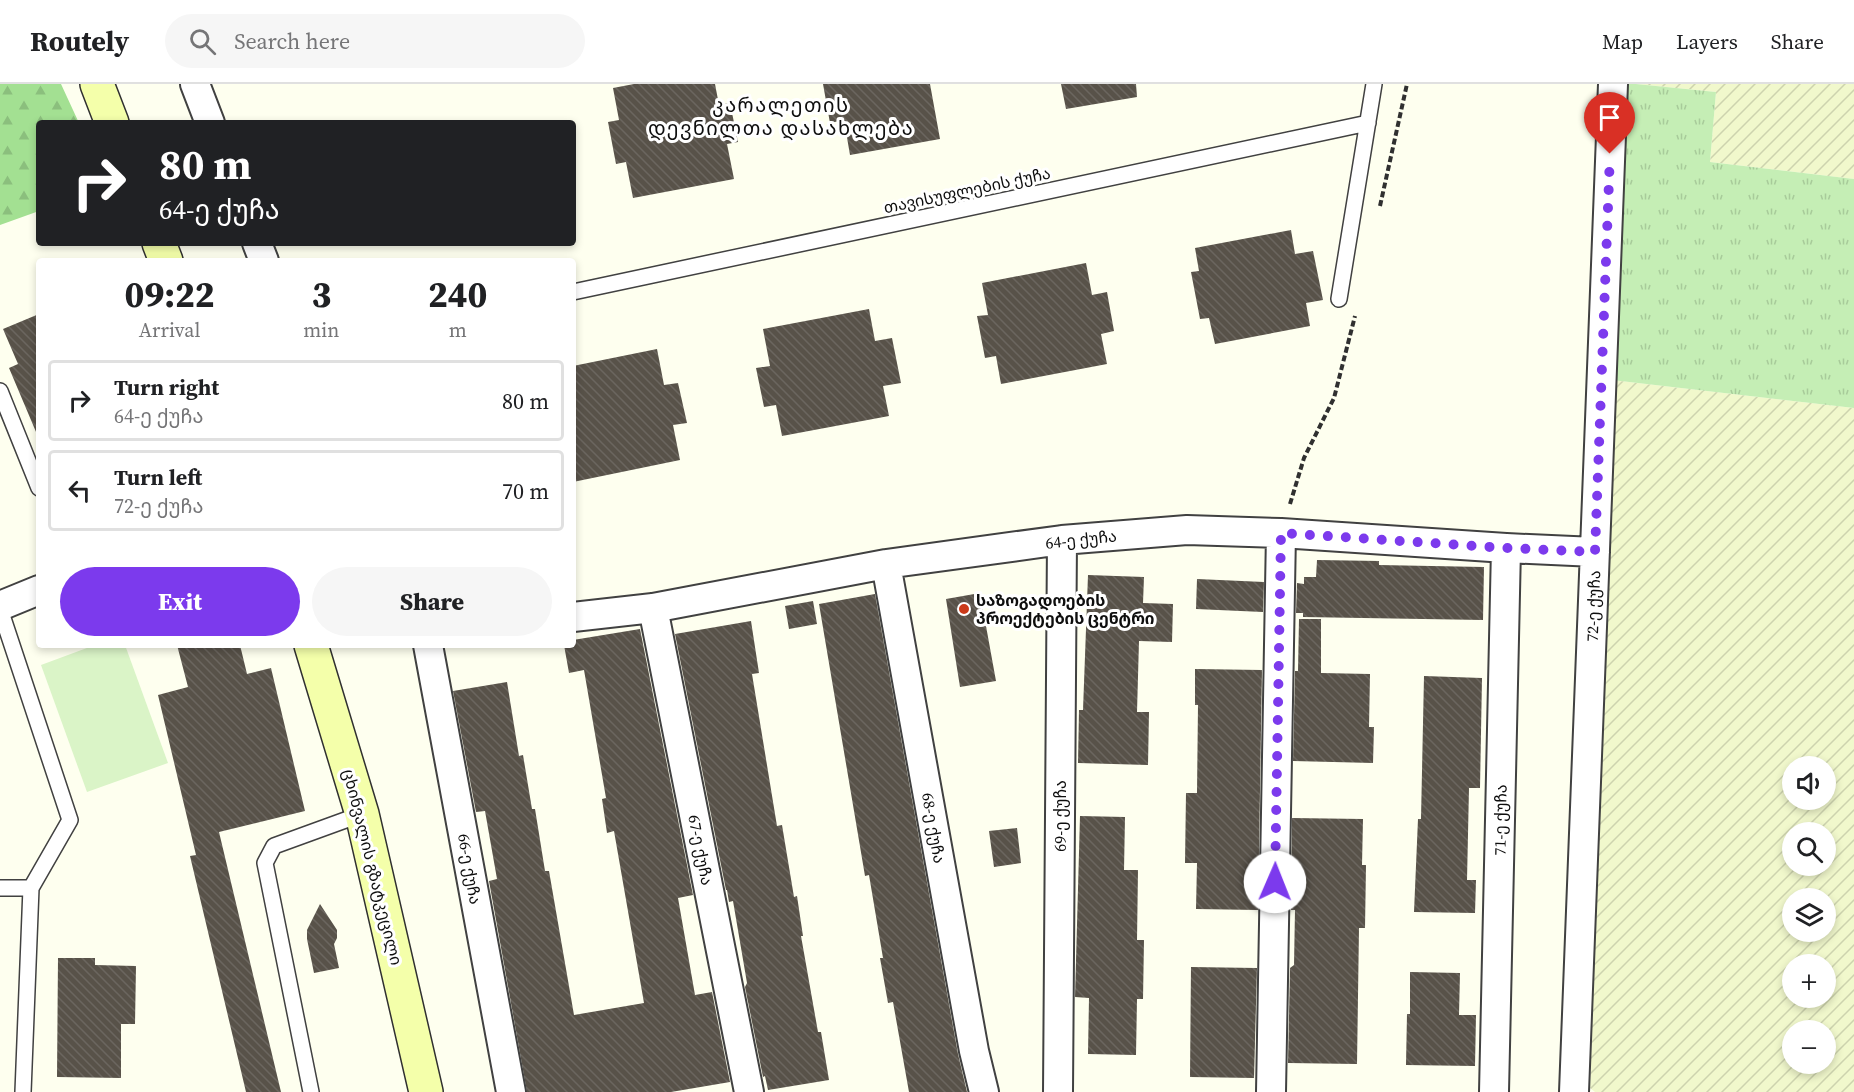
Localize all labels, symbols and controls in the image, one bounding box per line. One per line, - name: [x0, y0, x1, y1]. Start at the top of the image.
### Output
- search box: [165, 14, 585, 68]
- text: Routely: [30, 22, 129, 60]
- icon: search: [186, 25, 219, 58]
- text: Search here: [234, 26, 350, 56]
- text: Map: [1602, 27, 1643, 56]
- text: Layers: [1676, 27, 1738, 56]
- text: Share: [1771, 27, 1824, 56]
- district label: კარალეთის დევნილთა დასახლება: [648, 91, 914, 142]
- pin: [1584, 92, 1635, 154]
- icon: arrive: [1593, 101, 1626, 134]
- text: 80 m: [159, 135, 252, 193]
- icon: right: [60, 144, 138, 222]
- street label: თავისუფლების ქუჩა: [882, 162, 1052, 218]
- text: 64-ე ქუჩა: [159, 191, 280, 228]
- text: 09:22: [125, 270, 215, 319]
- text: 3: [311, 270, 331, 319]
- text: 240: [428, 270, 487, 319]
- text: Arrival: [139, 316, 201, 344]
- text: min: [303, 316, 339, 344]
- text: m: [449, 316, 467, 344]
- text: Turn right: [114, 372, 219, 402]
- icon: right: [63, 384, 96, 417]
- text: 80 m: [502, 386, 549, 416]
- text: 64-ე ქუჩა: [114, 402, 203, 430]
- text: Turn left: [114, 462, 202, 492]
- icon: left: [63, 474, 96, 507]
- text: 70 m: [502, 476, 549, 506]
- text: 72-ე ქუჩა: [114, 492, 203, 520]
- street label: 64-ე ქუჩა: [1044, 524, 1118, 554]
- button: Exit: [60, 567, 300, 636]
- button: Share: [312, 567, 552, 636]
- street label: 72-ე ქუჩა: [1581, 570, 1605, 642]
- place label: საზოგადოების პროექტების ცენტრი: [976, 589, 1155, 629]
- marker: საზოგადოების პროექტების ცენტრი: [957, 602, 971, 616]
- map controls: [1782, 756, 1836, 1074]
- button: sound: [1782, 756, 1836, 810]
- street label: ცხინვალის გზატკეცილი: [338, 767, 408, 967]
- street label: 69-ე ქუჩა: [1049, 780, 1071, 852]
- street label: 71-ე ქუჩა: [1488, 784, 1512, 856]
- street label: 68-ე ქუჩა: [917, 791, 951, 865]
- street label: 67-ე ქუჩა: [683, 813, 719, 887]
- button: search: [1782, 822, 1836, 876]
- street label: 66-ე ქუჩა: [453, 832, 487, 906]
- position arrow: [1243, 850, 1307, 914]
- button: layers: [1782, 888, 1836, 942]
- button: +: [1782, 954, 1836, 1008]
- button: −: [1782, 1020, 1836, 1074]

